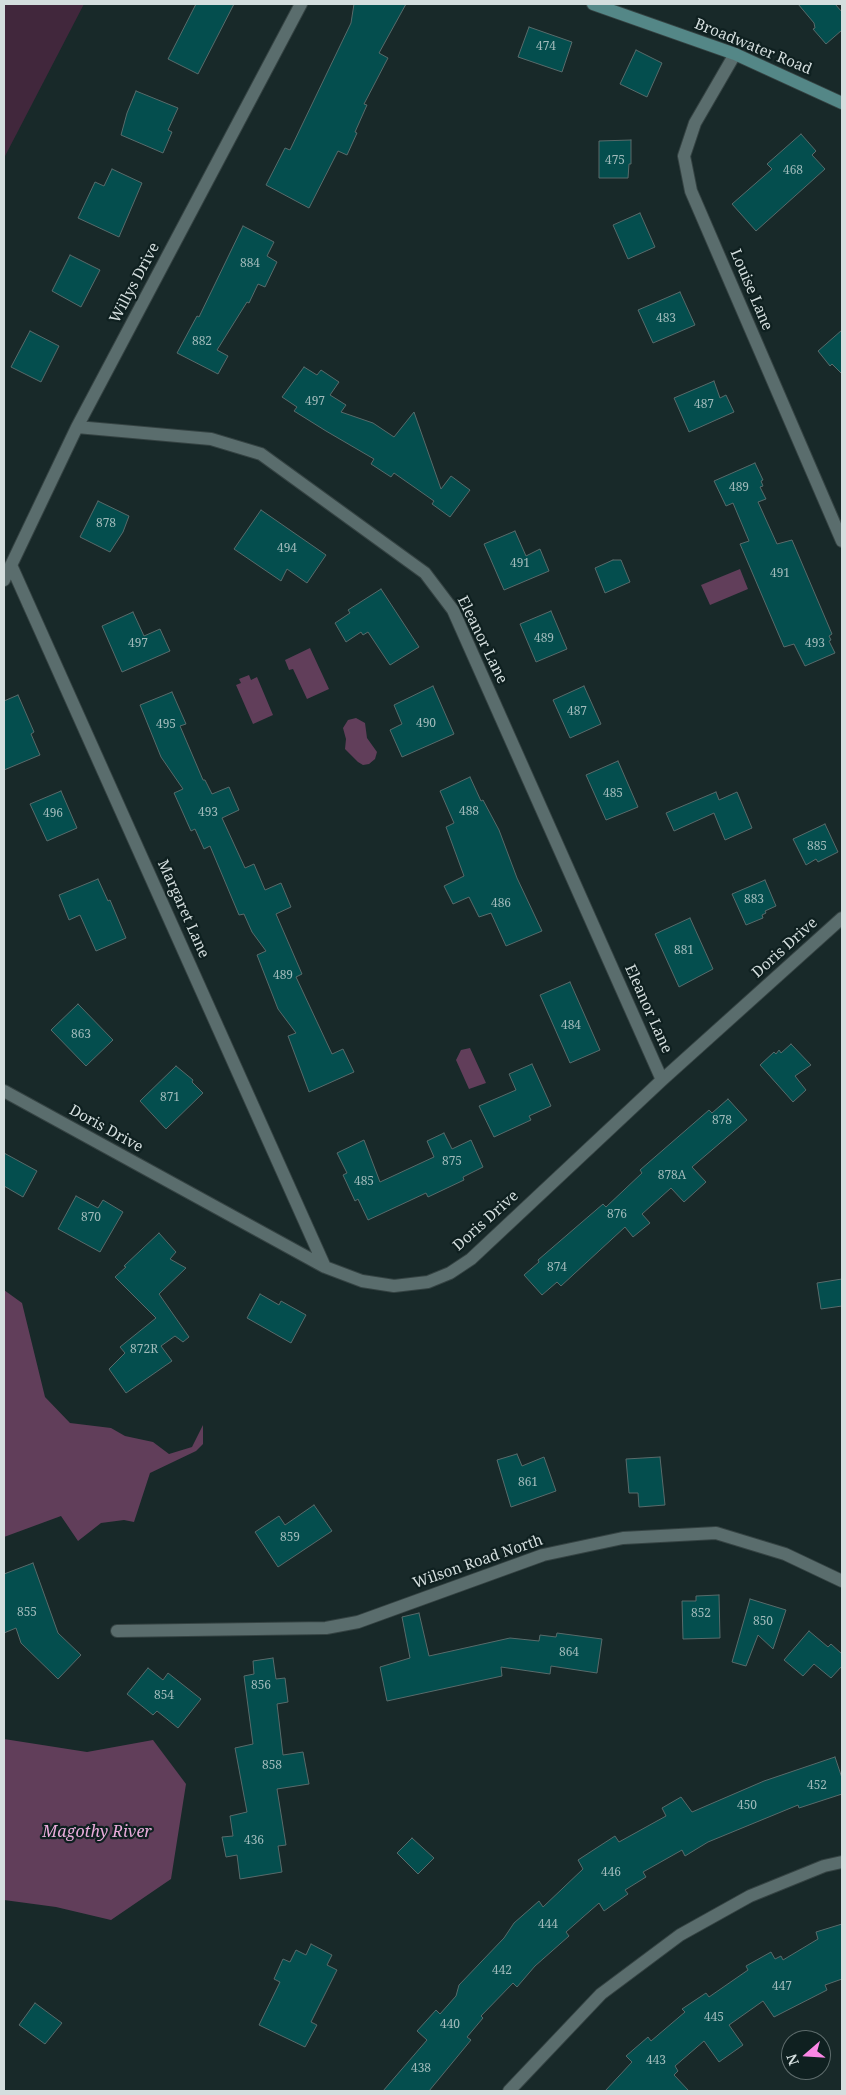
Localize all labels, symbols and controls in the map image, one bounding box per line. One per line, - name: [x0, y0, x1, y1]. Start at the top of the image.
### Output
- street label: Broadwater Road: [692, 15, 814, 79]
- house number: 474: [536, 40, 556, 54]
- house number: 475: [605, 154, 625, 168]
- house number: 468: [783, 164, 803, 178]
- street label: Willys Drive: [106, 240, 164, 326]
- street label: Louise Lane: [726, 247, 776, 333]
- house number: 884: [240, 257, 260, 271]
- house number: 483: [656, 312, 676, 326]
- house number: 882: [192, 335, 212, 349]
- house number: 497: [305, 395, 325, 409]
- house number: 487: [694, 398, 714, 412]
- house number: 489: [729, 481, 749, 495]
- house number: 878: [96, 517, 116, 531]
- house number: 494: [277, 542, 297, 556]
- house number: 491: [510, 557, 530, 571]
- house number: 491: [770, 567, 790, 581]
- street label: Eleanor Lane: [453, 593, 511, 687]
- house number: 489: [534, 632, 554, 646]
- house number: 497: [128, 637, 148, 651]
- house number: 493: [805, 637, 825, 651]
- house number: 487: [567, 705, 587, 719]
- house number: 490: [416, 717, 436, 731]
- house number: 495: [156, 718, 176, 732]
- house number: 485: [603, 787, 623, 801]
- house number: 488: [459, 805, 479, 819]
- house number: 493: [198, 806, 218, 820]
- house number: 496: [43, 807, 63, 821]
- house number: 885: [807, 840, 827, 854]
- street label: Margaret Lane: [153, 857, 213, 961]
- house number: 883: [744, 893, 764, 907]
- house number: 486: [491, 897, 511, 911]
- street label: Doris Drive: [749, 914, 821, 982]
- house number: 881: [674, 944, 694, 958]
- street label: Eleanor Lane: [620, 962, 676, 1056]
- house number: 489: [273, 969, 293, 983]
- house number: 484: [561, 1019, 581, 1033]
- house number: 863: [71, 1028, 91, 1042]
- house number: 871: [160, 1091, 180, 1105]
- street label: Doris Drive: [66, 1101, 146, 1157]
- house number: 878: [712, 1114, 732, 1128]
- house number: 875: [442, 1155, 462, 1169]
- house number: 878A: [658, 1169, 686, 1183]
- house number: 485: [354, 1175, 374, 1189]
- street label: Doris Drive: [450, 1187, 522, 1255]
- house number: 876: [607, 1208, 627, 1222]
- house number: 870: [81, 1211, 101, 1225]
- house number: 874: [547, 1261, 567, 1275]
- house number: 872R: [130, 1343, 158, 1357]
- house number: 861: [518, 1476, 538, 1490]
- house number: 859: [280, 1531, 300, 1545]
- street label: Wilson Road North: [411, 1531, 545, 1593]
- house number: 855: [17, 1606, 37, 1620]
- house number: 852: [691, 1607, 711, 1621]
- house number: 850: [753, 1615, 773, 1629]
- house number: 864: [559, 1646, 579, 1660]
- house number: 856: [251, 1679, 271, 1693]
- house number: 854: [154, 1689, 174, 1703]
- house number: 858: [262, 1759, 282, 1773]
- house number: 452: [807, 1779, 827, 1793]
- house number: 450: [737, 1799, 757, 1813]
- water label: Magothy River: [42, 1822, 152, 1842]
- house number: 436: [244, 1834, 264, 1848]
- house number: 446: [601, 1866, 621, 1880]
- house number: 444: [538, 1918, 558, 1932]
- house number: 442: [492, 1964, 512, 1978]
- house number: 447: [772, 1980, 792, 1994]
- house number: 445: [704, 2011, 724, 2025]
- house number: 440: [440, 2018, 460, 2032]
- north arrow: [781, 2030, 831, 2080]
- text: N: [782, 2051, 803, 2068]
- house number: 443: [646, 2054, 666, 2068]
- house number: 438: [411, 2062, 431, 2076]

